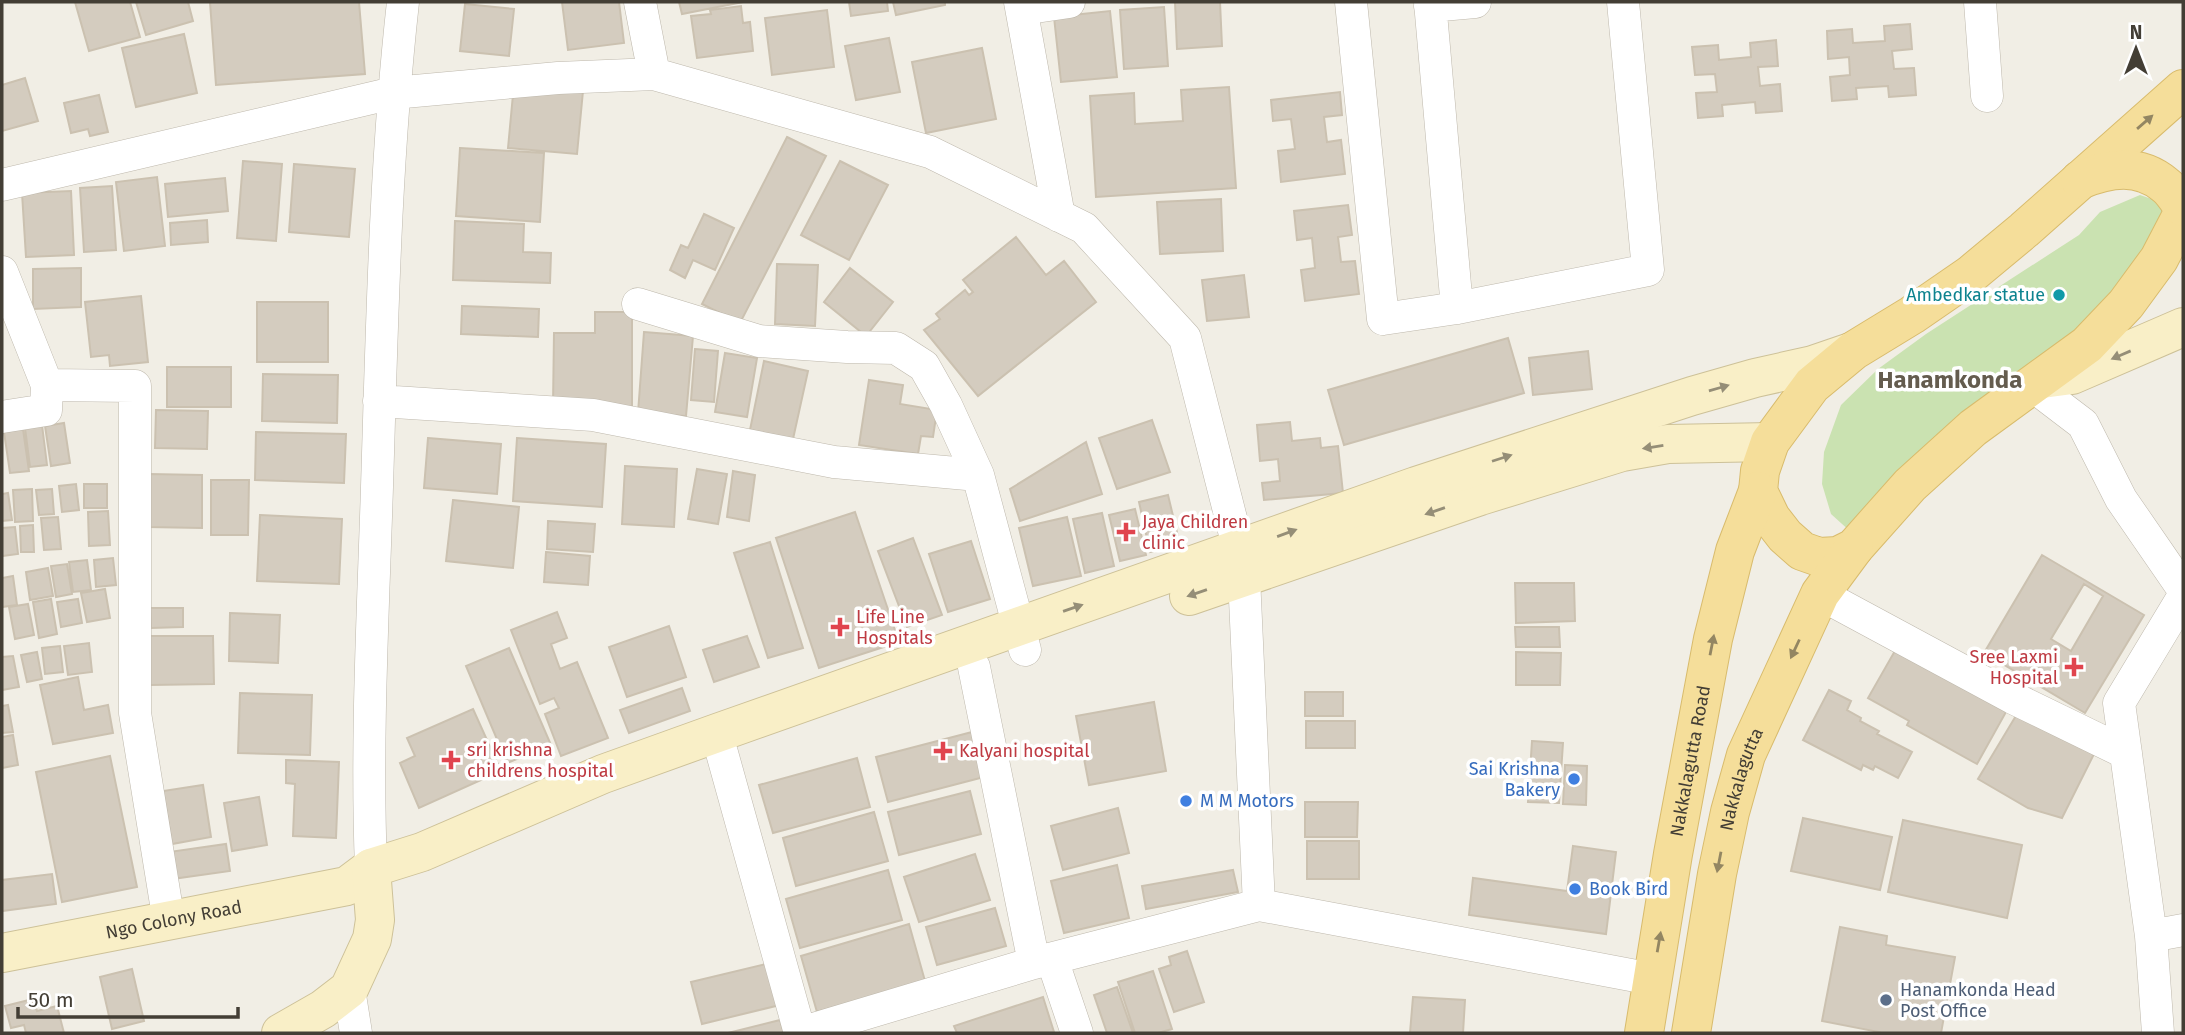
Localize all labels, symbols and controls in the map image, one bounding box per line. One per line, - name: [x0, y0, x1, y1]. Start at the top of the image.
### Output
- north arrow: [2101, 14, 2171, 84]
- text: N: [2130, 21, 2142, 44]
- one-way arrow: [2136, 114, 2154, 130]
- place label: Ambedkar statue: [1906, 284, 2045, 306]
- marker: Ambedkar statue: [2051, 287, 2067, 303]
- one-way arrow: [2110, 349, 2131, 360]
- district label: Hanamkonda: [1878, 366, 2022, 394]
- one-way arrow: [1708, 382, 1730, 393]
- one-way arrow: [1642, 442, 1664, 453]
- one-way arrow: [1492, 452, 1513, 463]
- one-way arrow: [1424, 506, 1445, 517]
- place label: Jaya Children clinic: [1142, 511, 1248, 554]
- marker: Jaya Children clinic: [1116, 522, 1136, 542]
- one-way arrow: [1277, 527, 1298, 538]
- one-way arrow: [1186, 588, 1207, 599]
- one-way arrow: [1062, 602, 1083, 613]
- place label: Life Line Hospitals: [856, 606, 933, 649]
- marker: Life Line Hospitals: [830, 617, 850, 637]
- one-way arrow: [1707, 634, 1718, 656]
- one-way arrow: [1789, 639, 1801, 659]
- place label: Sree Laxmi Hospital: [1970, 646, 2058, 689]
- marker: Sree Laxmi Hospital: [2064, 657, 2084, 677]
- street label: Nakkalagutta Road: [1665, 684, 1715, 838]
- street label: Nakkalagutta: [1715, 724, 1768, 833]
- place label: sri krishna childrens hospital: [467, 739, 614, 782]
- place label: Kalyani hospital: [959, 740, 1089, 762]
- marker: Kalyani hospital: [933, 741, 953, 761]
- marker: sri krishna childrens hospital: [441, 750, 461, 770]
- place label: Sai Krishna Bakery: [1469, 758, 1560, 801]
- marker: Sai Krishna Bakery: [1566, 771, 1582, 787]
- place label: M M Motors: [1200, 790, 1294, 812]
- marker: M M Motors: [1178, 793, 1194, 809]
- one-way arrow: [1714, 851, 1725, 873]
- place label: Book Bird: [1589, 878, 1668, 900]
- marker: Book Bird: [1567, 881, 1583, 897]
- street label: Ngo Colony Road: [104, 896, 244, 944]
- one-way arrow: [1653, 931, 1664, 953]
- scale bar: [18, 976, 238, 1020]
- place label: Hanamkonda Head Post Office: [1900, 979, 2056, 1022]
- text: 50 m: [28, 987, 74, 1013]
- marker: Hanamkonda Head Post Office: [1878, 992, 1894, 1008]

